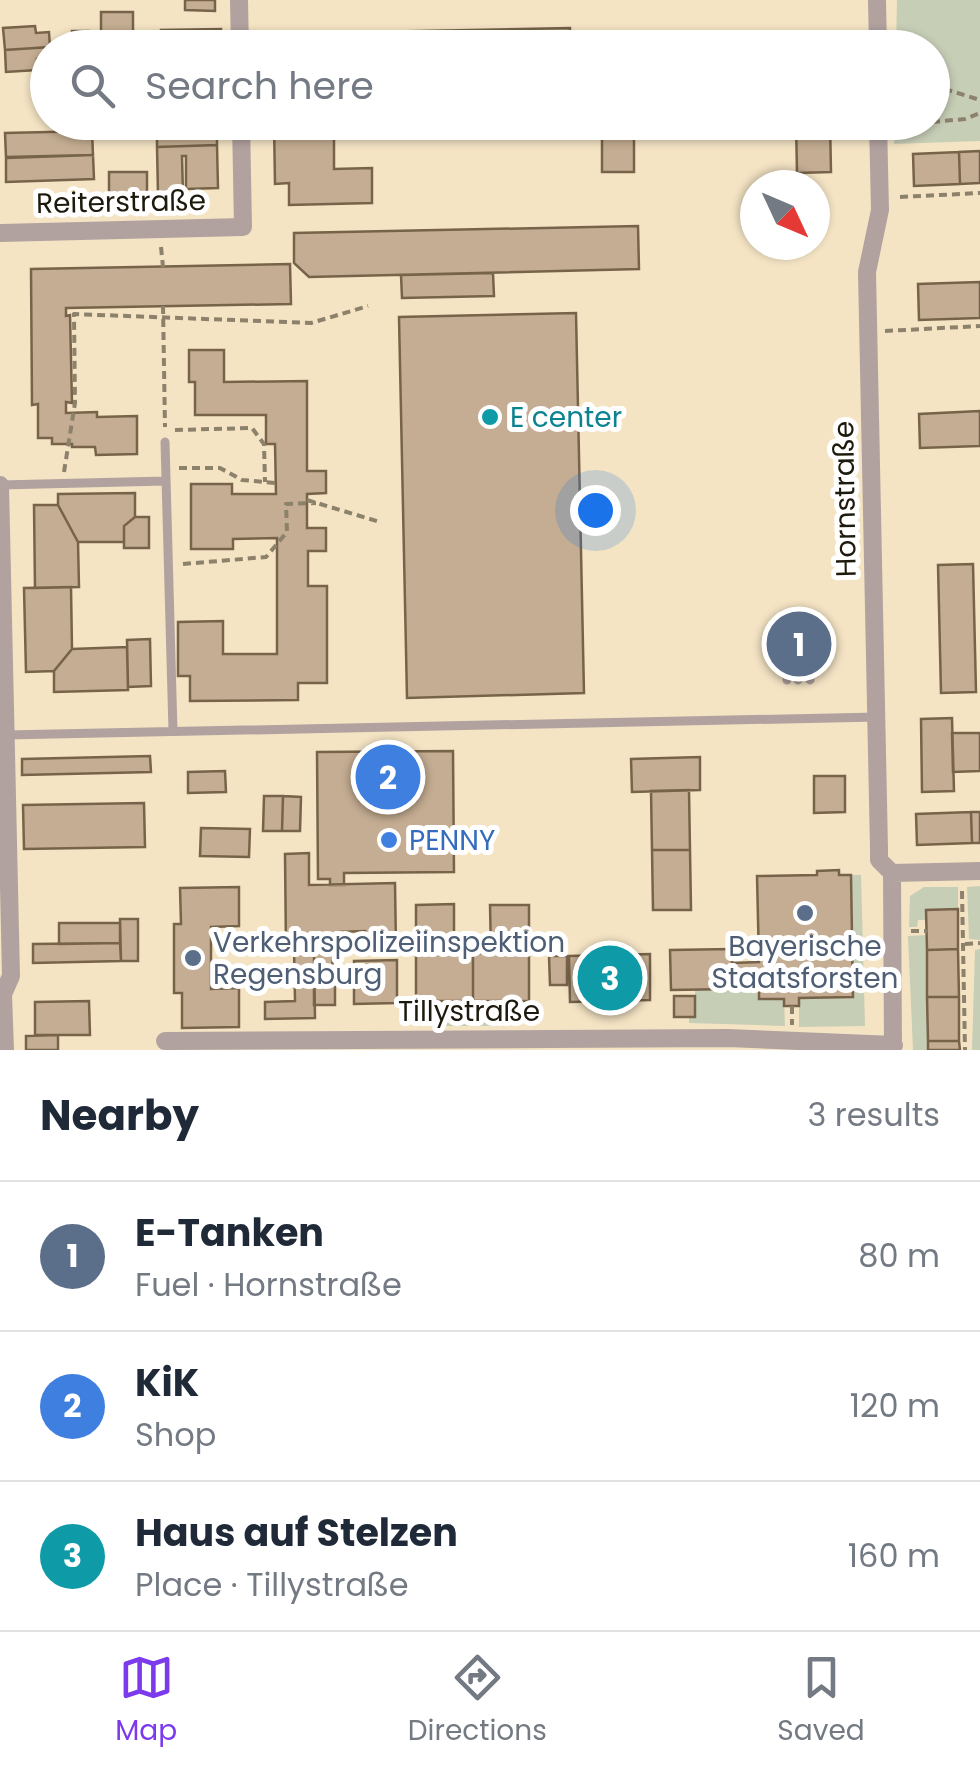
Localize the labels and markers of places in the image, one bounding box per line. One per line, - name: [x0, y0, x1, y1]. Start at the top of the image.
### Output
- place label: E center: [510, 398, 622, 437]
- marker: E center: [479, 406, 501, 428]
- pin: 1: [766, 606, 832, 682]
- pin: 2: [356, 740, 420, 814]
- place label: PENNY: [409, 821, 495, 860]
- marker: PENNY: [378, 829, 400, 851]
- marker: Bayerische Staatsforsten: [794, 902, 816, 924]
- place label: Verkehrspolizeiinspektion Regensburg: [213, 923, 565, 994]
- place label: Bayerische Staatsforsten: [712, 927, 898, 998]
- pin: 3: [578, 940, 642, 1016]
- marker: Verkehrspolizeiinspektion Regensburg: [182, 947, 204, 969]

